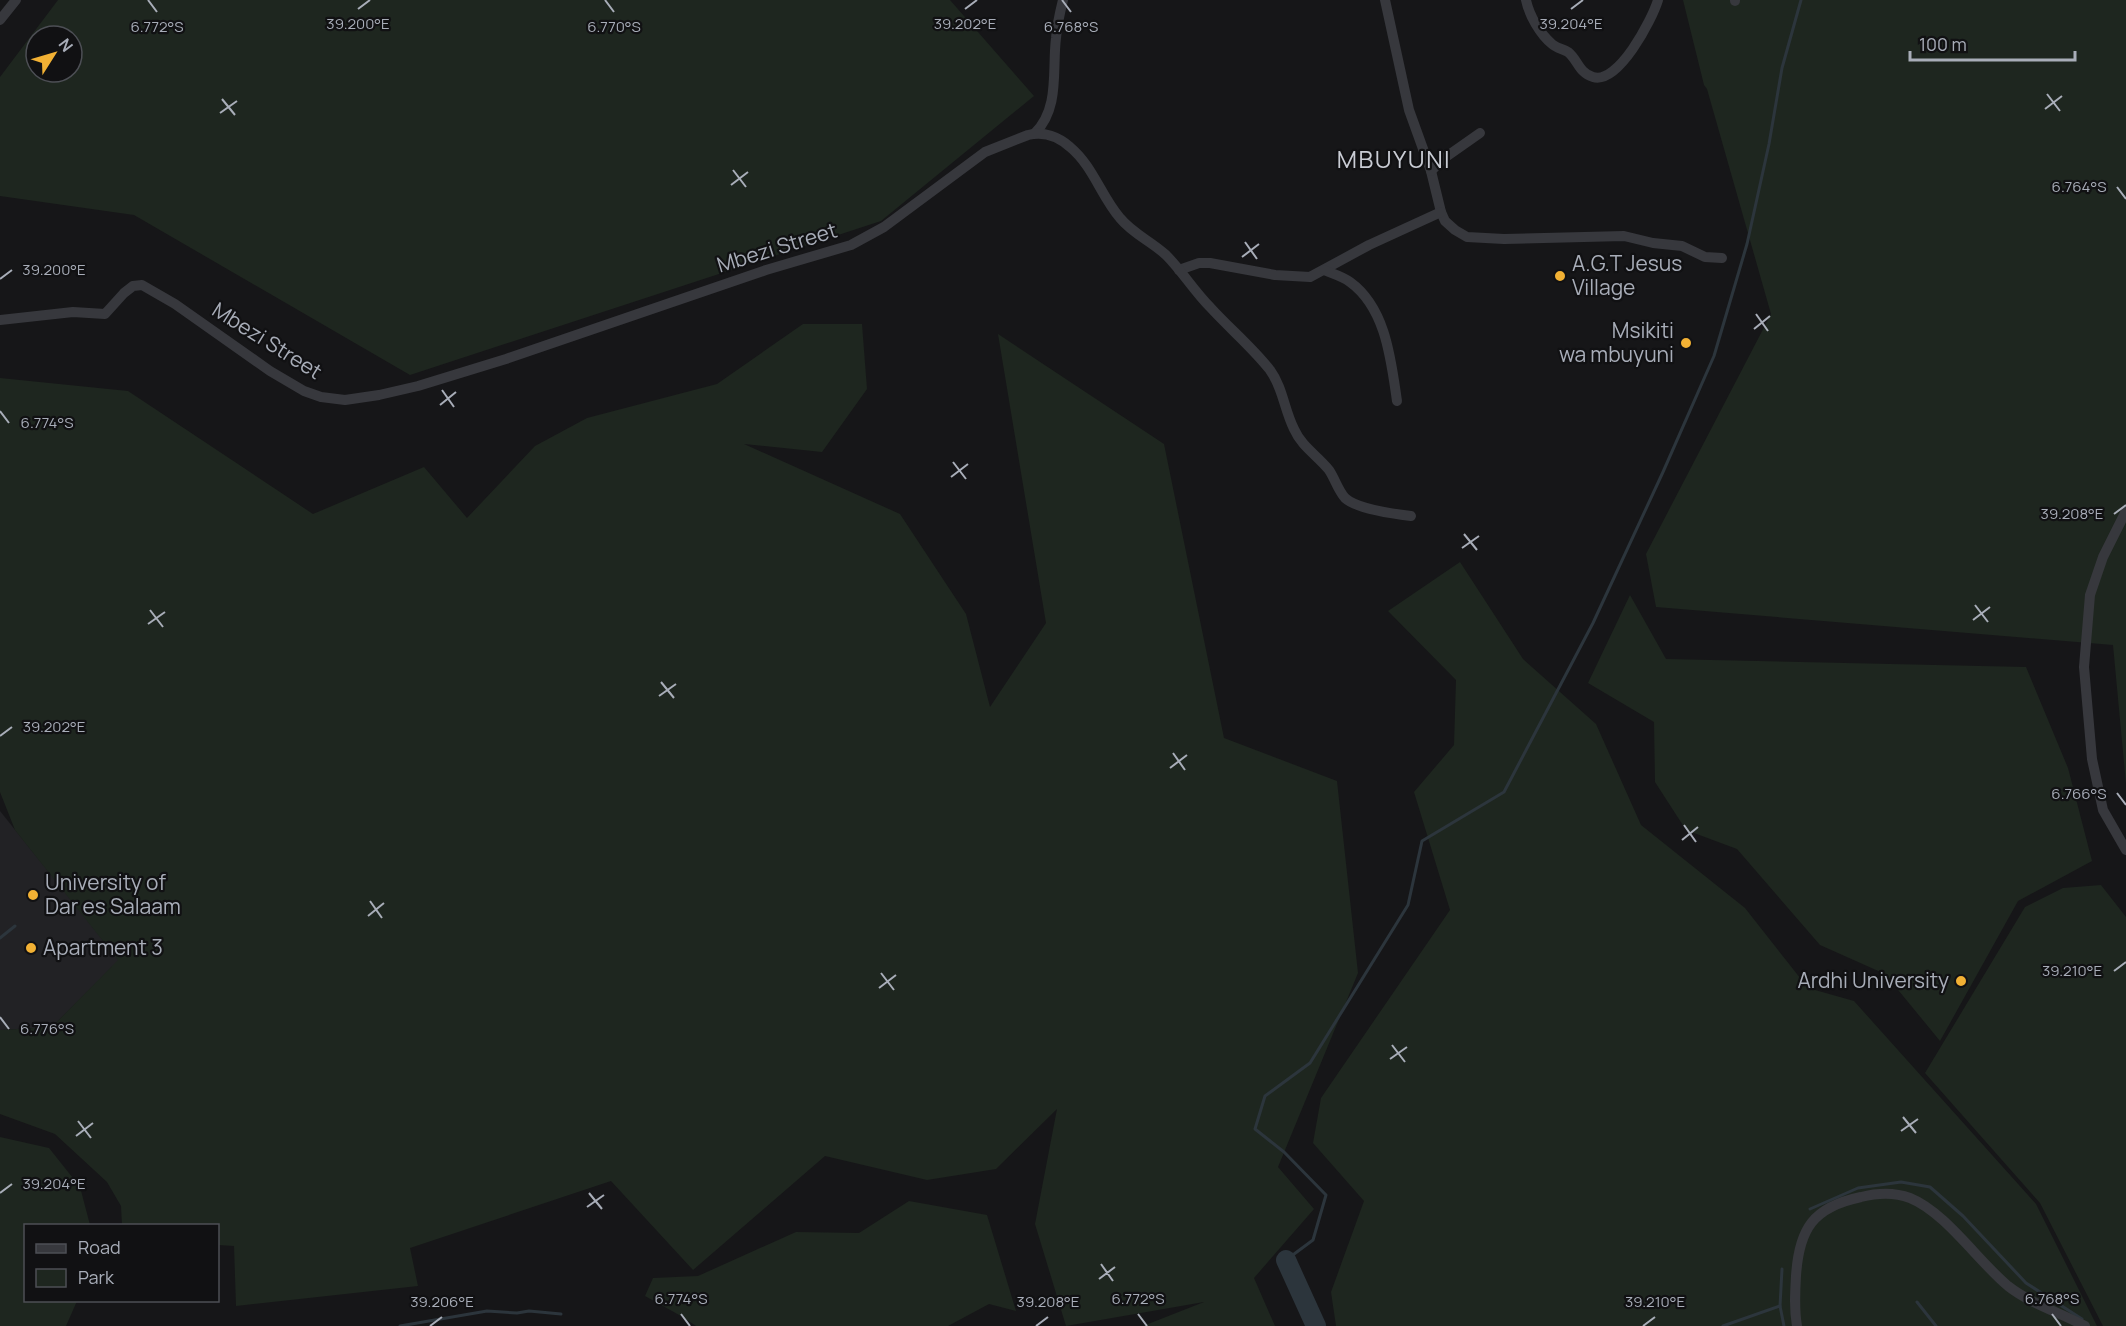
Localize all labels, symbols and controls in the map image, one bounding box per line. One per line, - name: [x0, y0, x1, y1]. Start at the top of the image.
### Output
- text: 39.200°E: [326, 13, 390, 34]
- text: 39.202°E: [934, 13, 996, 34]
- text: 39.204°E: [1540, 13, 1602, 34]
- text: 6.772°S: [130, 16, 184, 37]
- text: 6.770°S: [587, 16, 641, 37]
- text: 6.768°S: [1044, 16, 1098, 37]
- north arrow: [24, 24, 84, 84]
- scale bar: [1910, 24, 2075, 62]
- text: 100 m: [1919, 32, 1967, 56]
- text: N: [54, 34, 78, 56]
- district label: MBUYUNI: [1337, 142, 1451, 175]
- text: 6.764°S: [2052, 176, 2106, 197]
- street label: Mbezi Street: [713, 215, 840, 279]
- place label: A.G.T Jesus Village: [1572, 249, 1682, 301]
- text: 39.200°E: [22, 259, 86, 280]
- marker: A.G.T Jesus Village: [1553, 269, 1567, 283]
- street label: Mbezi Street: [207, 295, 328, 385]
- place label: Msikiti wa mbuyuni: [1559, 316, 1674, 368]
- marker: Msikiti wa mbuyuni: [1679, 336, 1693, 350]
- text: 6.774°S: [21, 412, 73, 433]
- text: 39.208°E: [2041, 503, 2103, 524]
- text: 39.202°E: [23, 716, 85, 737]
- text: 6.766°S: [2051, 783, 2107, 804]
- place label: University of Dar es Salaam: [45, 868, 181, 920]
- marker: University of Dar es Salaam: [26, 888, 40, 902]
- place label: Apartment 3: [43, 933, 163, 961]
- marker: Apartment 3: [24, 941, 38, 955]
- text: 39.210°E: [2042, 960, 2102, 981]
- place label: Ardhi University: [1797, 966, 1949, 994]
- marker: Ardhi University: [1954, 974, 1968, 988]
- text: 6.776°S: [20, 1018, 74, 1039]
- text: 39.204°E: [23, 1173, 85, 1194]
- legend: [24, 1224, 219, 1302]
- text: Road: [78, 1235, 121, 1259]
- text: Park: [78, 1265, 115, 1289]
- text: 6.774°S: [655, 1288, 707, 1309]
- text: 6.772°S: [1111, 1288, 1165, 1309]
- text: 6.768°S: [2025, 1288, 2079, 1309]
- text: 39.206°E: [410, 1291, 474, 1312]
- text: 39.208°E: [1017, 1291, 1079, 1312]
- text: 39.210°E: [1625, 1291, 1685, 1312]

